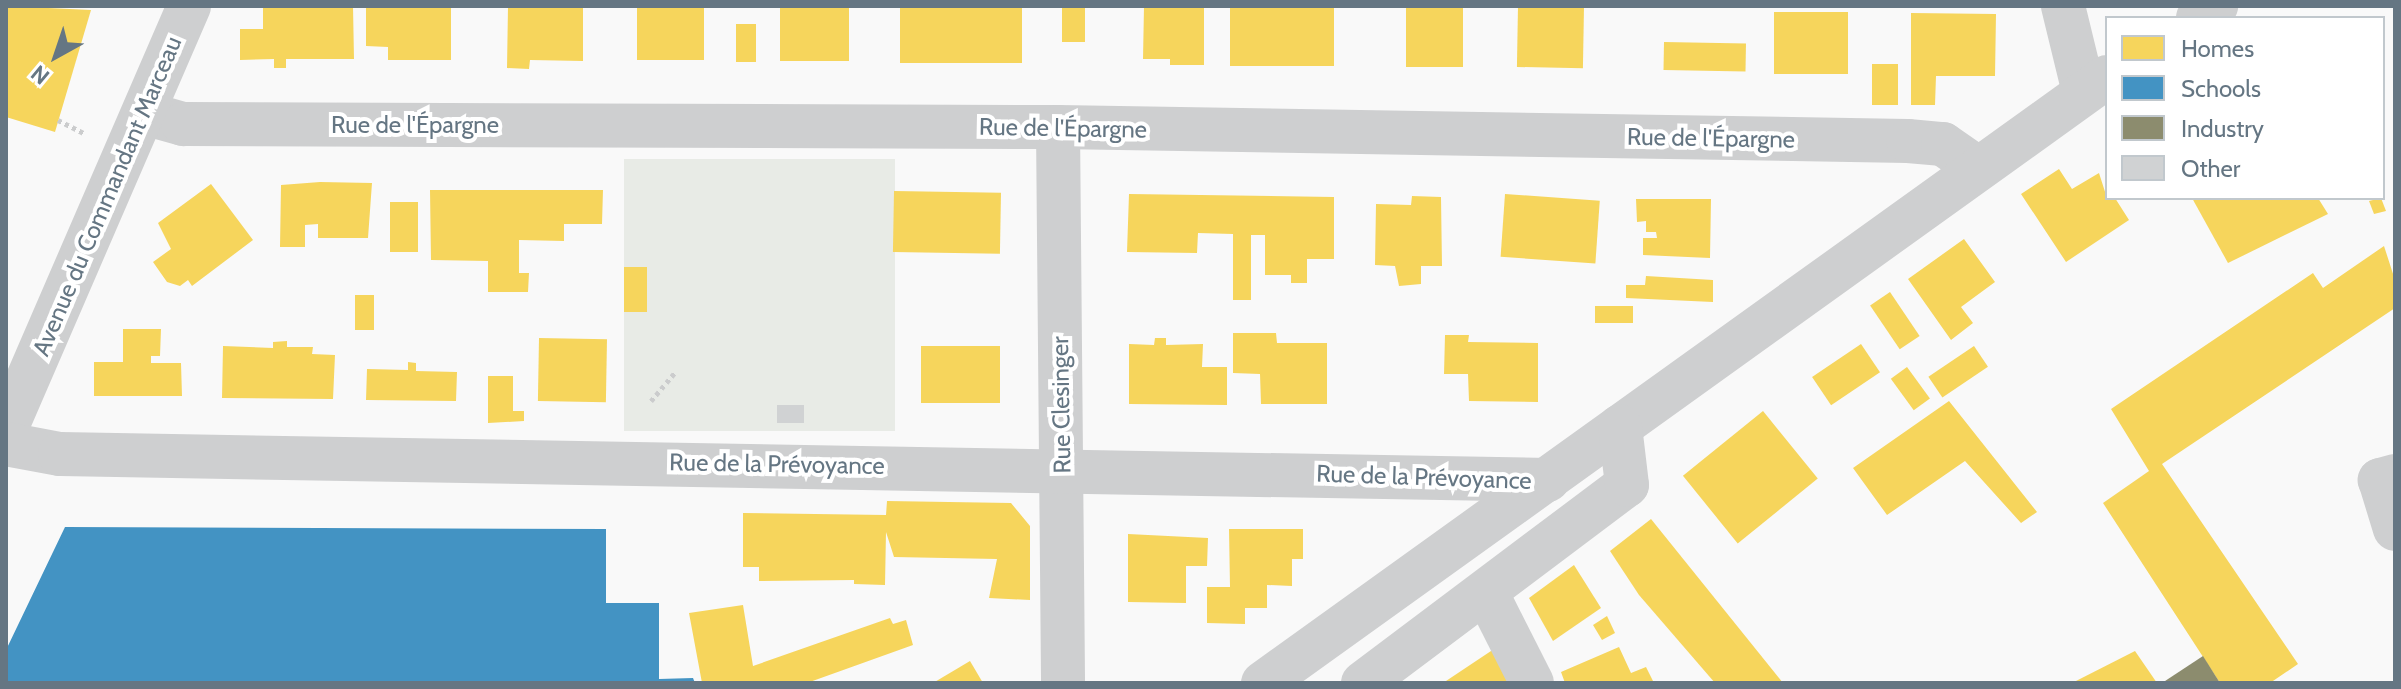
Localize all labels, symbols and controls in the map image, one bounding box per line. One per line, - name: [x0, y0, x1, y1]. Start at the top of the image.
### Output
- north arrow: [16, 16, 96, 96]
- legend: [2105, 16, 2385, 200]
- street label: Avenue du Commandant Marceau: [26, 32, 188, 360]
- text: Homes: [2181, 34, 2254, 63]
- text: N: [26, 59, 55, 90]
- text: Schools: [2181, 74, 2261, 103]
- street label: Rue de l'Épargne: [331, 111, 499, 139]
- street label: Rue de l'Épargne: [979, 112, 1147, 144]
- text: Industry: [2181, 114, 2264, 143]
- street label: Rue de l'Épargne: [1627, 122, 1795, 154]
- text: Other: [2181, 154, 2240, 183]
- street label: Rue Clesinger: [1045, 336, 1077, 474]
- street label: Rue de la Prévoyance: [669, 448, 885, 480]
- street label: Rue de la Prévoyance: [1316, 459, 1532, 495]

